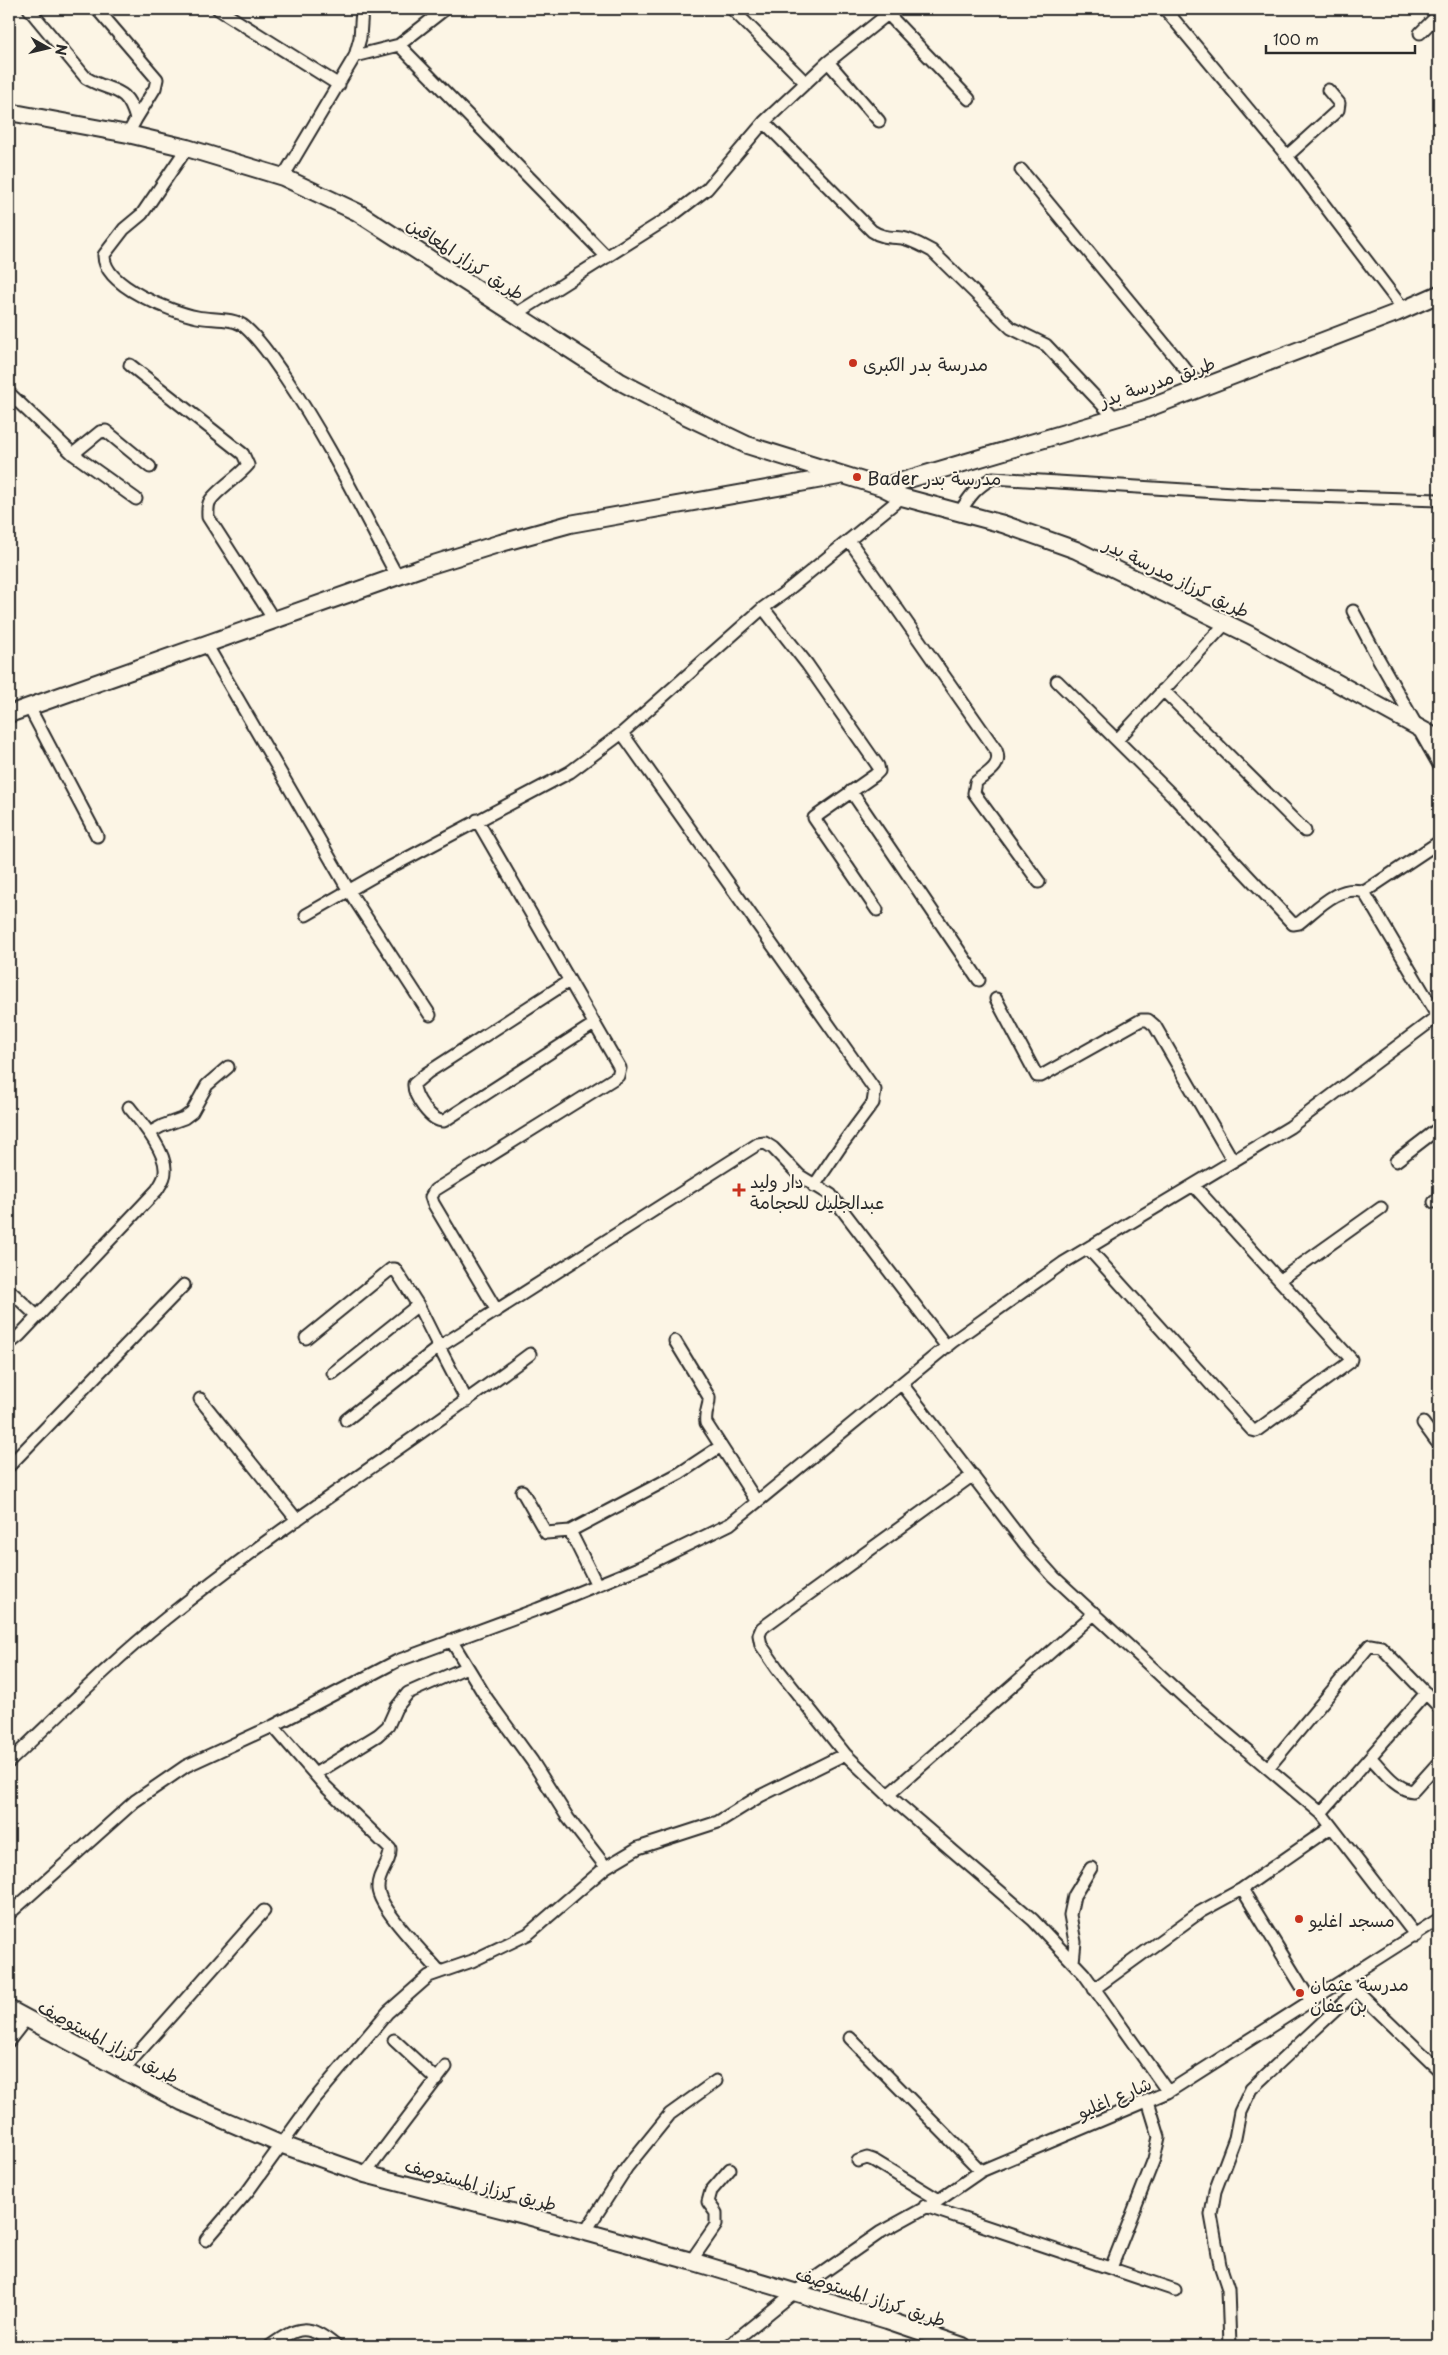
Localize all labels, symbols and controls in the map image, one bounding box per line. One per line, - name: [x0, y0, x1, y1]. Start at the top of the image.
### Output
- north arrow: [22, 22, 72, 72]
- scale bar: [1266, 22, 1414, 54]
- text: 100 m: [1273, 27, 1319, 50]
- text: N: [50, 43, 73, 57]
- street label: طريق كرزاز المعاقين: [402, 210, 530, 306]
- street label: طريق مدرسة بدر: [1094, 349, 1219, 414]
- place label: مدرسة بدر الكبرى: [863, 350, 988, 377]
- marker: مدرسة بدر الكبرى: [847, 357, 859, 369]
- place label: Bader مدرسة بدر: [867, 464, 1001, 491]
- marker: Bader مدرسة بدر: [851, 471, 863, 483]
- street label: طريق كرزاز مدرسة بدر: [1098, 529, 1254, 624]
- place label: دار وليد عبدالجليل للحجامة: [750, 1167, 884, 1215]
- marker: دار وليد عبدالجليل للحجامة: [732, 1183, 746, 1197]
- place label: مسجد اغليو: [1308, 1906, 1395, 1933]
- marker: مسجد اغليو: [1293, 1913, 1305, 1925]
- place label: مدرسة عثمان بن عفان: [1310, 1970, 1409, 2018]
- marker: مدرسة عثمان بن عفان: [1294, 1987, 1306, 1999]
- street label: طريق كرزاز المستوصف: [34, 1992, 184, 2090]
- street label: شارع اغليو: [1072, 2069, 1155, 2125]
- street label: طريق كرزاز المستوصف: [402, 2151, 560, 2217]
- street label: طريق كرزاز المستوصف: [792, 2259, 950, 2333]

